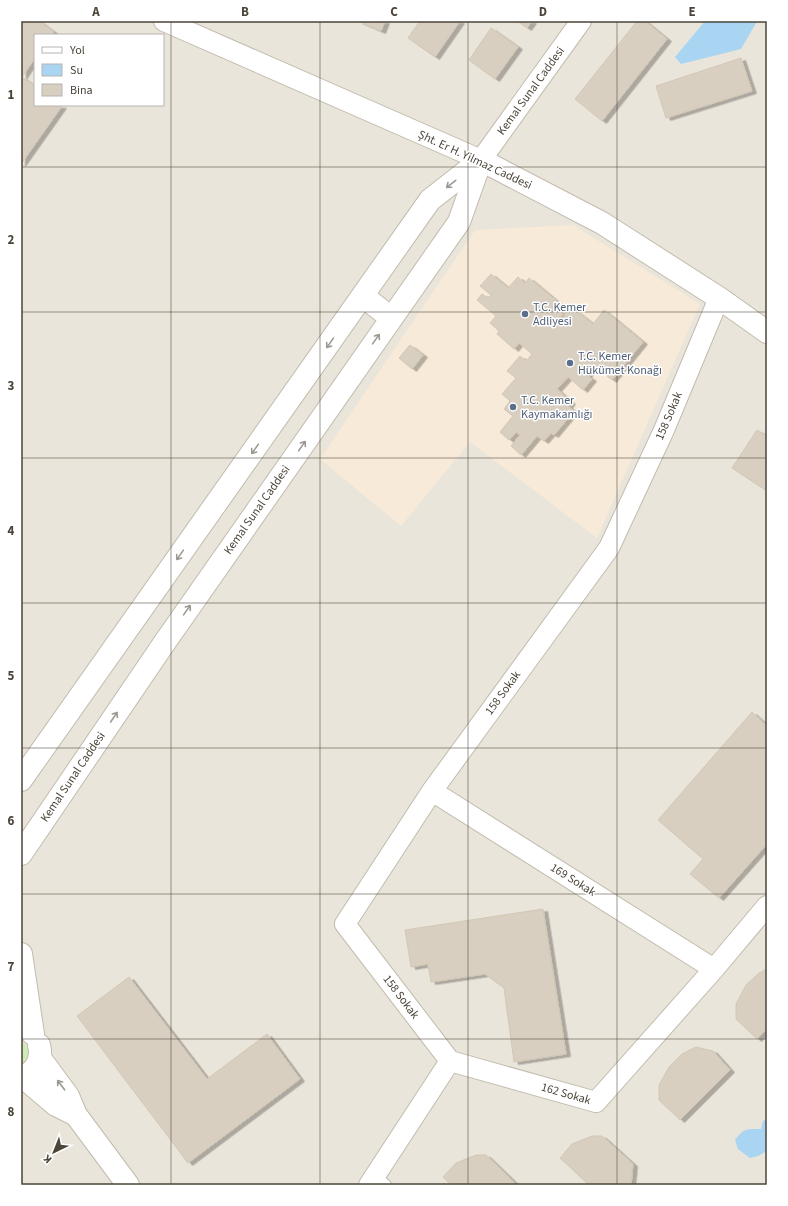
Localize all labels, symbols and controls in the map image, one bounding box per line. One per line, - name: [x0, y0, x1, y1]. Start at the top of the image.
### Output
- text: A: [91, 3, 100, 21]
- text: B: [241, 3, 249, 21]
- text: C: [390, 3, 398, 21]
- text: D: [539, 3, 547, 21]
- text: E: [688, 3, 696, 21]
- legend: [34, 34, 164, 106]
- text: Yol: [69, 42, 85, 59]
- street label: Kemal Sunal Caddesi: [493, 43, 569, 139]
- text: Su: [70, 62, 83, 79]
- text: Bina: [70, 82, 93, 99]
- text: 1: [8, 86, 15, 104]
- street label: Şht. Er H. Yilmaz Caddesi: [415, 126, 535, 194]
- one-way arrow: [445, 180, 456, 189]
- text: 2: [8, 231, 15, 249]
- place label: T.C. Kemer Adliyesi: [533, 299, 587, 330]
- marker: T.C. Kemer Adliyesi: [520, 309, 530, 319]
- one-way arrow: [372, 334, 380, 345]
- one-way arrow: [326, 337, 334, 348]
- place label: T.C. Kemer Hükümet Konağı: [578, 348, 662, 379]
- marker: T.C. Kemer Hükümet Konağı: [565, 358, 575, 368]
- text: 3: [8, 377, 15, 395]
- street label: 158 Sokak: [651, 389, 687, 443]
- place label: T.C. Kemer Kaymakamlığı: [521, 392, 592, 423]
- marker: T.C. Kemer Kaymakamlığı: [508, 402, 518, 412]
- one-way arrow: [298, 441, 306, 452]
- one-way arrow: [251, 443, 259, 454]
- street label: Kemal Sunal Caddesi: [220, 462, 294, 558]
- text: 4: [8, 522, 15, 540]
- one-way arrow: [176, 549, 184, 560]
- one-way arrow: [183, 605, 191, 616]
- text: 5: [8, 667, 15, 685]
- street label: 158 Sokak: [481, 667, 525, 719]
- one-way arrow: [110, 712, 118, 723]
- street label: Kemal Sunal Caddesi: [36, 729, 110, 825]
- text: 6: [8, 812, 15, 830]
- street label: 169 Sokak: [547, 859, 599, 901]
- text: 7: [8, 958, 15, 976]
- street label: 158 Sokak: [379, 972, 423, 1023]
- street label: 162 Sokak: [539, 1079, 593, 1109]
- one-way arrow: [56, 1080, 65, 1091]
- text: 8: [8, 1103, 15, 1121]
- north arrow: [34, 1132, 74, 1172]
- text: K: [40, 1151, 55, 1167]

